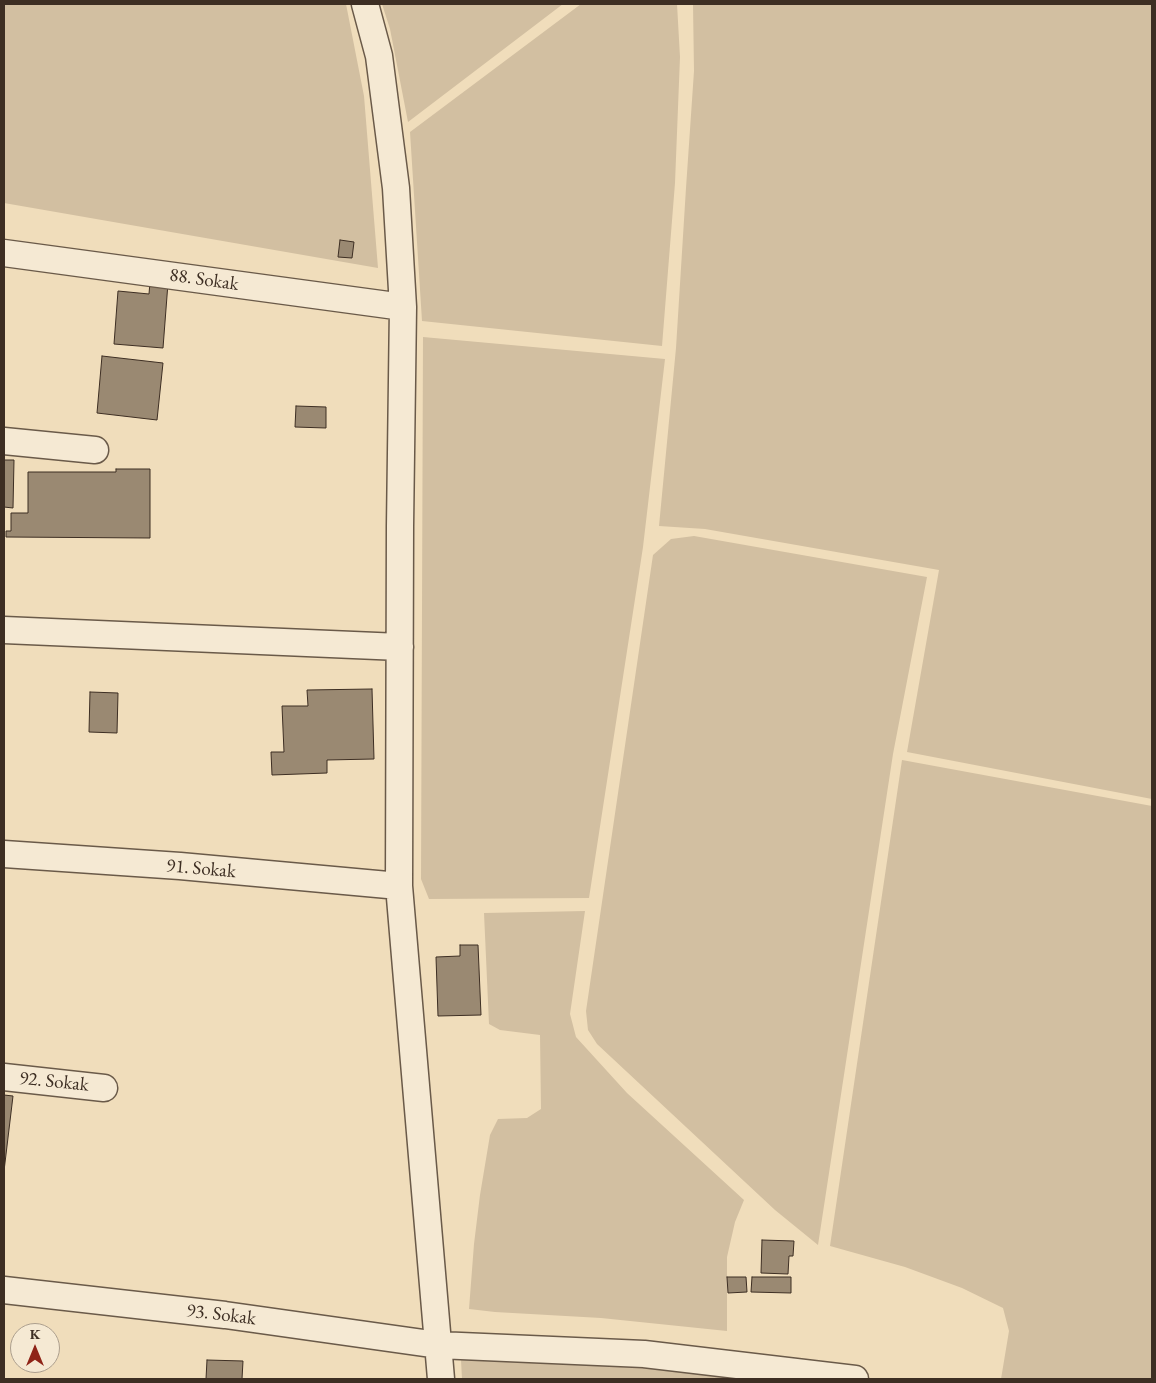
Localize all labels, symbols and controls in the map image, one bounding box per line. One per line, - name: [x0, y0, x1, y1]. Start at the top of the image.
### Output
- street label: 88. Sokak: [168, 264, 240, 296]
- street label: 91. Sokak: [165, 855, 237, 883]
- street label: 92. Sokak: [18, 1067, 90, 1097]
- street label: 93. Sokak: [185, 1299, 257, 1331]
- north arrow: [10, 1323, 60, 1373]
- text: K: [30, 1325, 40, 1343]

